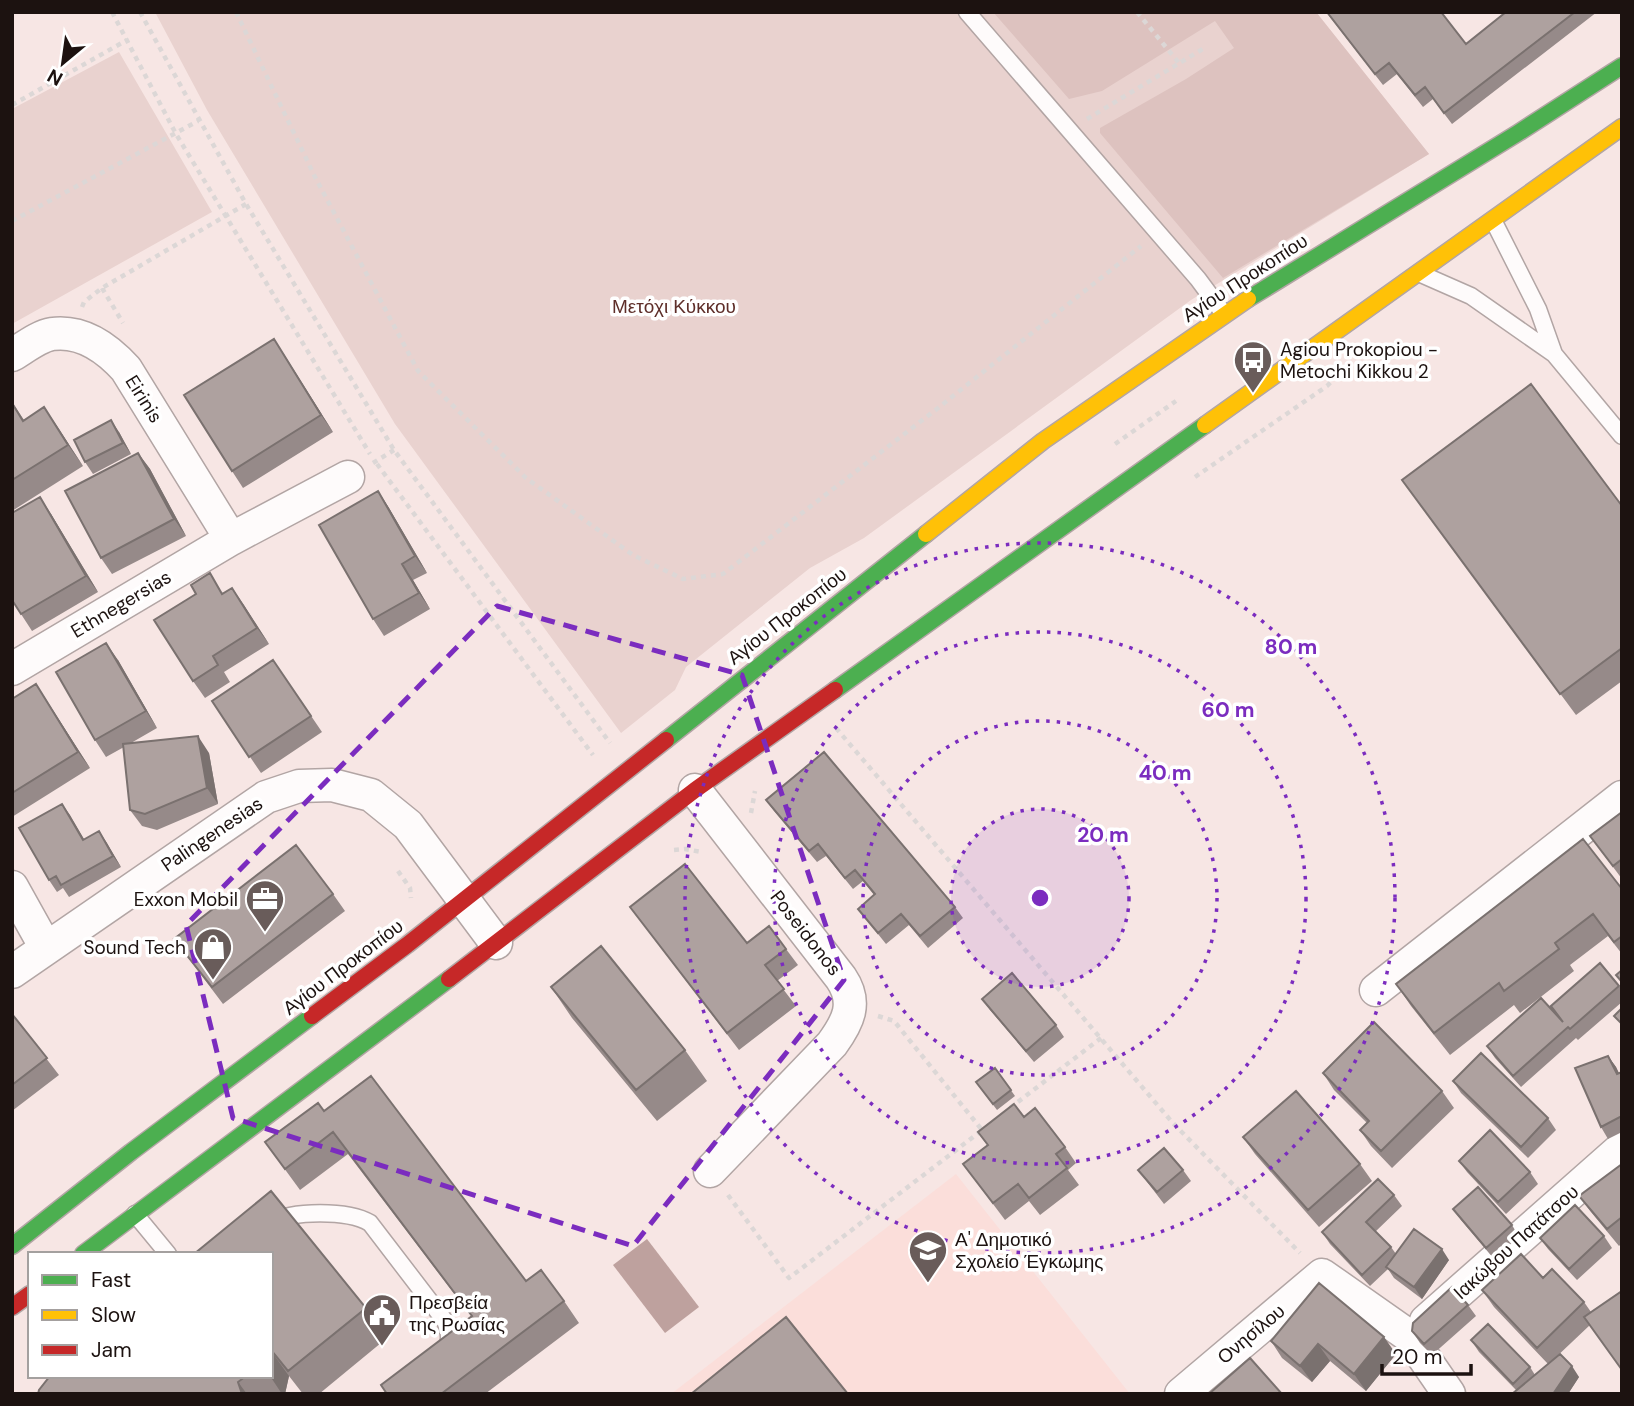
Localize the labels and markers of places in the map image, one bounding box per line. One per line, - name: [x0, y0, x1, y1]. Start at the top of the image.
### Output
- place label: Agiou Prokopiou - Metochi Kikkou 2: [1280, 337, 1438, 384]
- bus stop icon: Agiou Prokopiou - Metochi Kikkou 2: [1232, 339, 1274, 394]
- office icon: Exxon Mobil: [244, 878, 286, 933]
- centre of rings: [1028, 886, 1052, 910]
- place label: Exxon Mobil: [134, 887, 238, 912]
- shop icon: Sound Tech: [192, 926, 234, 981]
- place label: Sound Tech: [83, 935, 186, 960]
- place label: Α' Δημοτικό Σχολείο Έγκωμης: [955, 1227, 1103, 1274]
- school or university icon: Α' Δημοτικό Σχολείο Έγκωμης: [907, 1229, 949, 1284]
- place label: Πρεσβεία της Ρωσίας: [409, 1290, 505, 1337]
- public building icon: Πρεσβεία της Ρωσίας: [361, 1292, 403, 1347]

